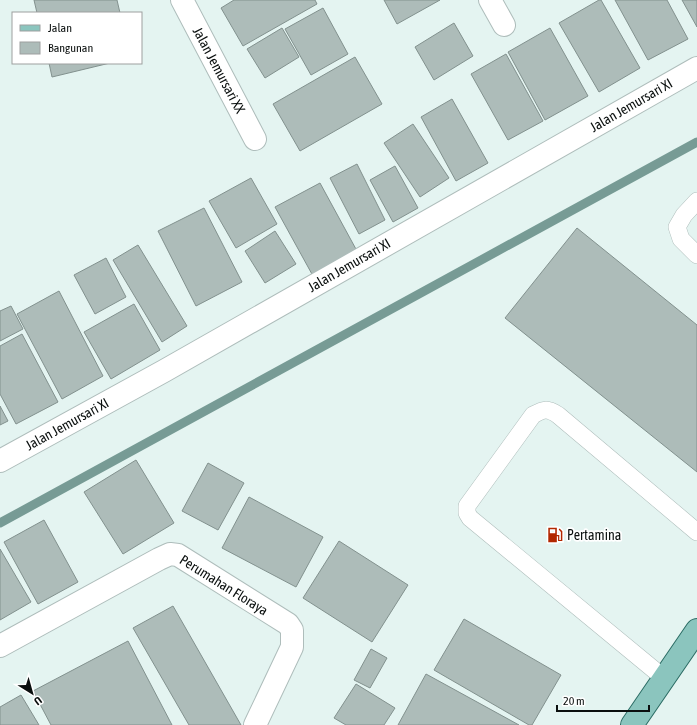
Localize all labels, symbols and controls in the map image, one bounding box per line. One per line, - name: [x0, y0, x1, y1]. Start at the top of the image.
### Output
- legend: [12, 12, 142, 64]
- text: Jalan: [48, 21, 72, 35]
- street label: Jalan Jemursari XX: [190, 24, 249, 116]
- text: Bangunan: [48, 41, 93, 55]
- street label: Jalan Jemursari XI: [587, 75, 675, 135]
- street label: Jalan Jemursari XI: [305, 235, 393, 295]
- street label: Jalan Jemursari XI: [23, 395, 111, 453]
- fuel station icon: Pertamina: [546, 526, 564, 544]
- place label: Pertamina: [567, 527, 621, 543]
- street label: Perumahan Floraya: [177, 551, 271, 619]
- north arrow: [12, 673, 52, 713]
- scale bar: [557, 687, 649, 713]
- text: U: [32, 694, 44, 708]
- text: 20 m: [563, 694, 585, 708]

